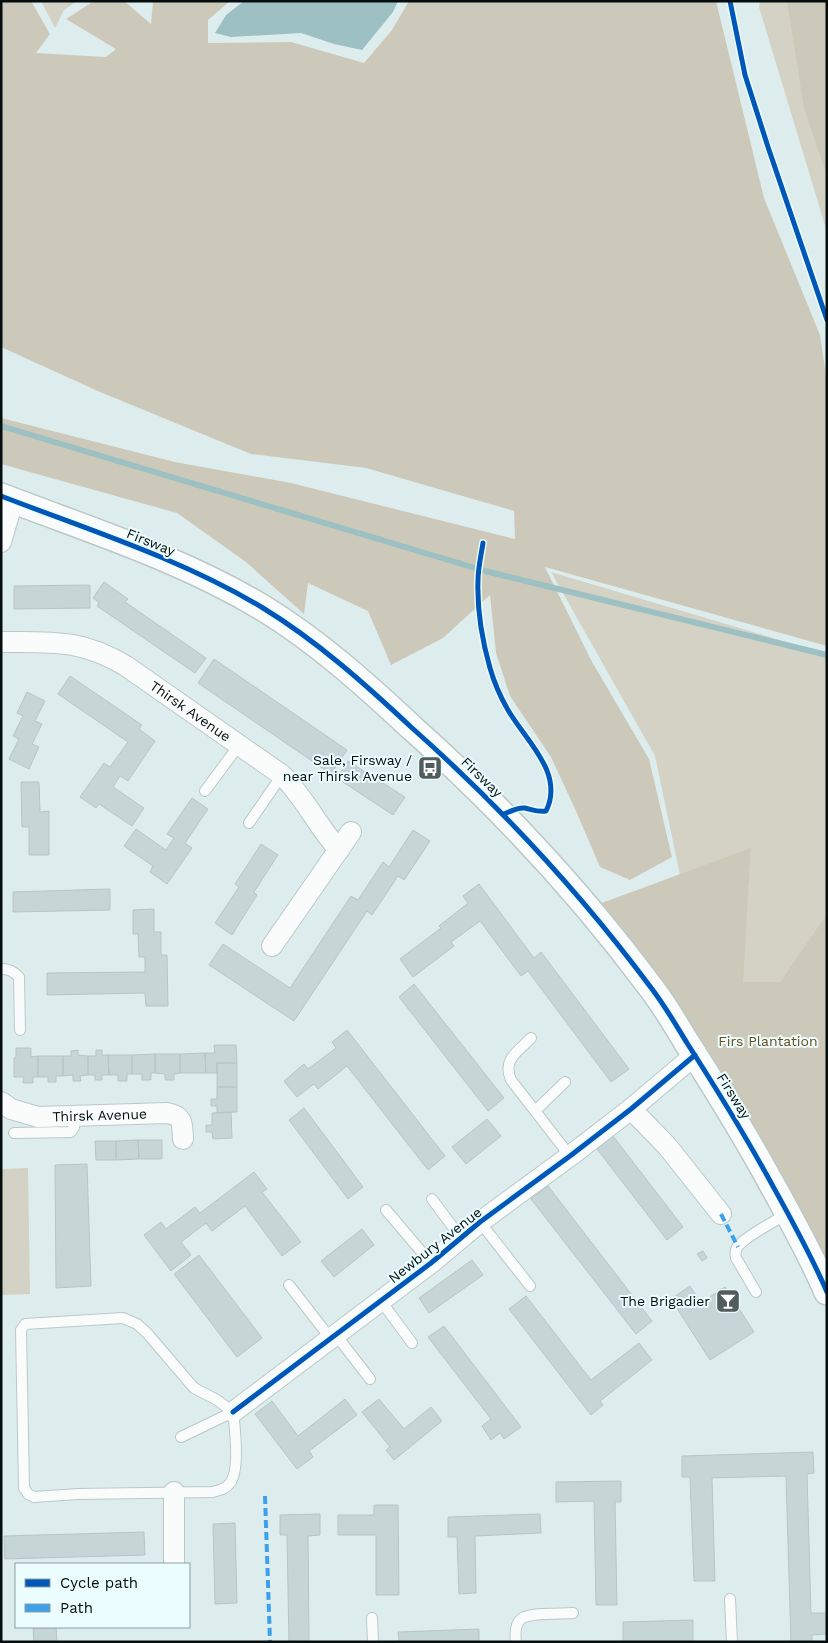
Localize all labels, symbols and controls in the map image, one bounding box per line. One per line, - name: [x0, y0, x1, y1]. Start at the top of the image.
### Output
- street label: Firsway: [124, 525, 178, 559]
- street label: Thirsk Avenue: [147, 677, 234, 745]
- place label: Sale, Firsway / near Thirsk Avenue: [283, 752, 412, 784]
- street label: Firsway: [458, 754, 506, 801]
- bus stop icon: Sale, Firsway / near Thirsk Avenue: [417, 755, 443, 781]
- park label: Firs Plantation: [718, 1033, 818, 1049]
- street label: Firsway: [714, 1070, 755, 1122]
- street label: Thirsk Avenue: [52, 1106, 147, 1125]
- street label: Newbury Avenue: [385, 1204, 485, 1286]
- bar icon: The Brigadier: [715, 1288, 741, 1314]
- place label: The Brigadier: [620, 1293, 710, 1309]
- legend: [15, 1563, 190, 1628]
- text: Cycle path: [60, 1574, 138, 1592]
- text: Path: [60, 1599, 93, 1617]

